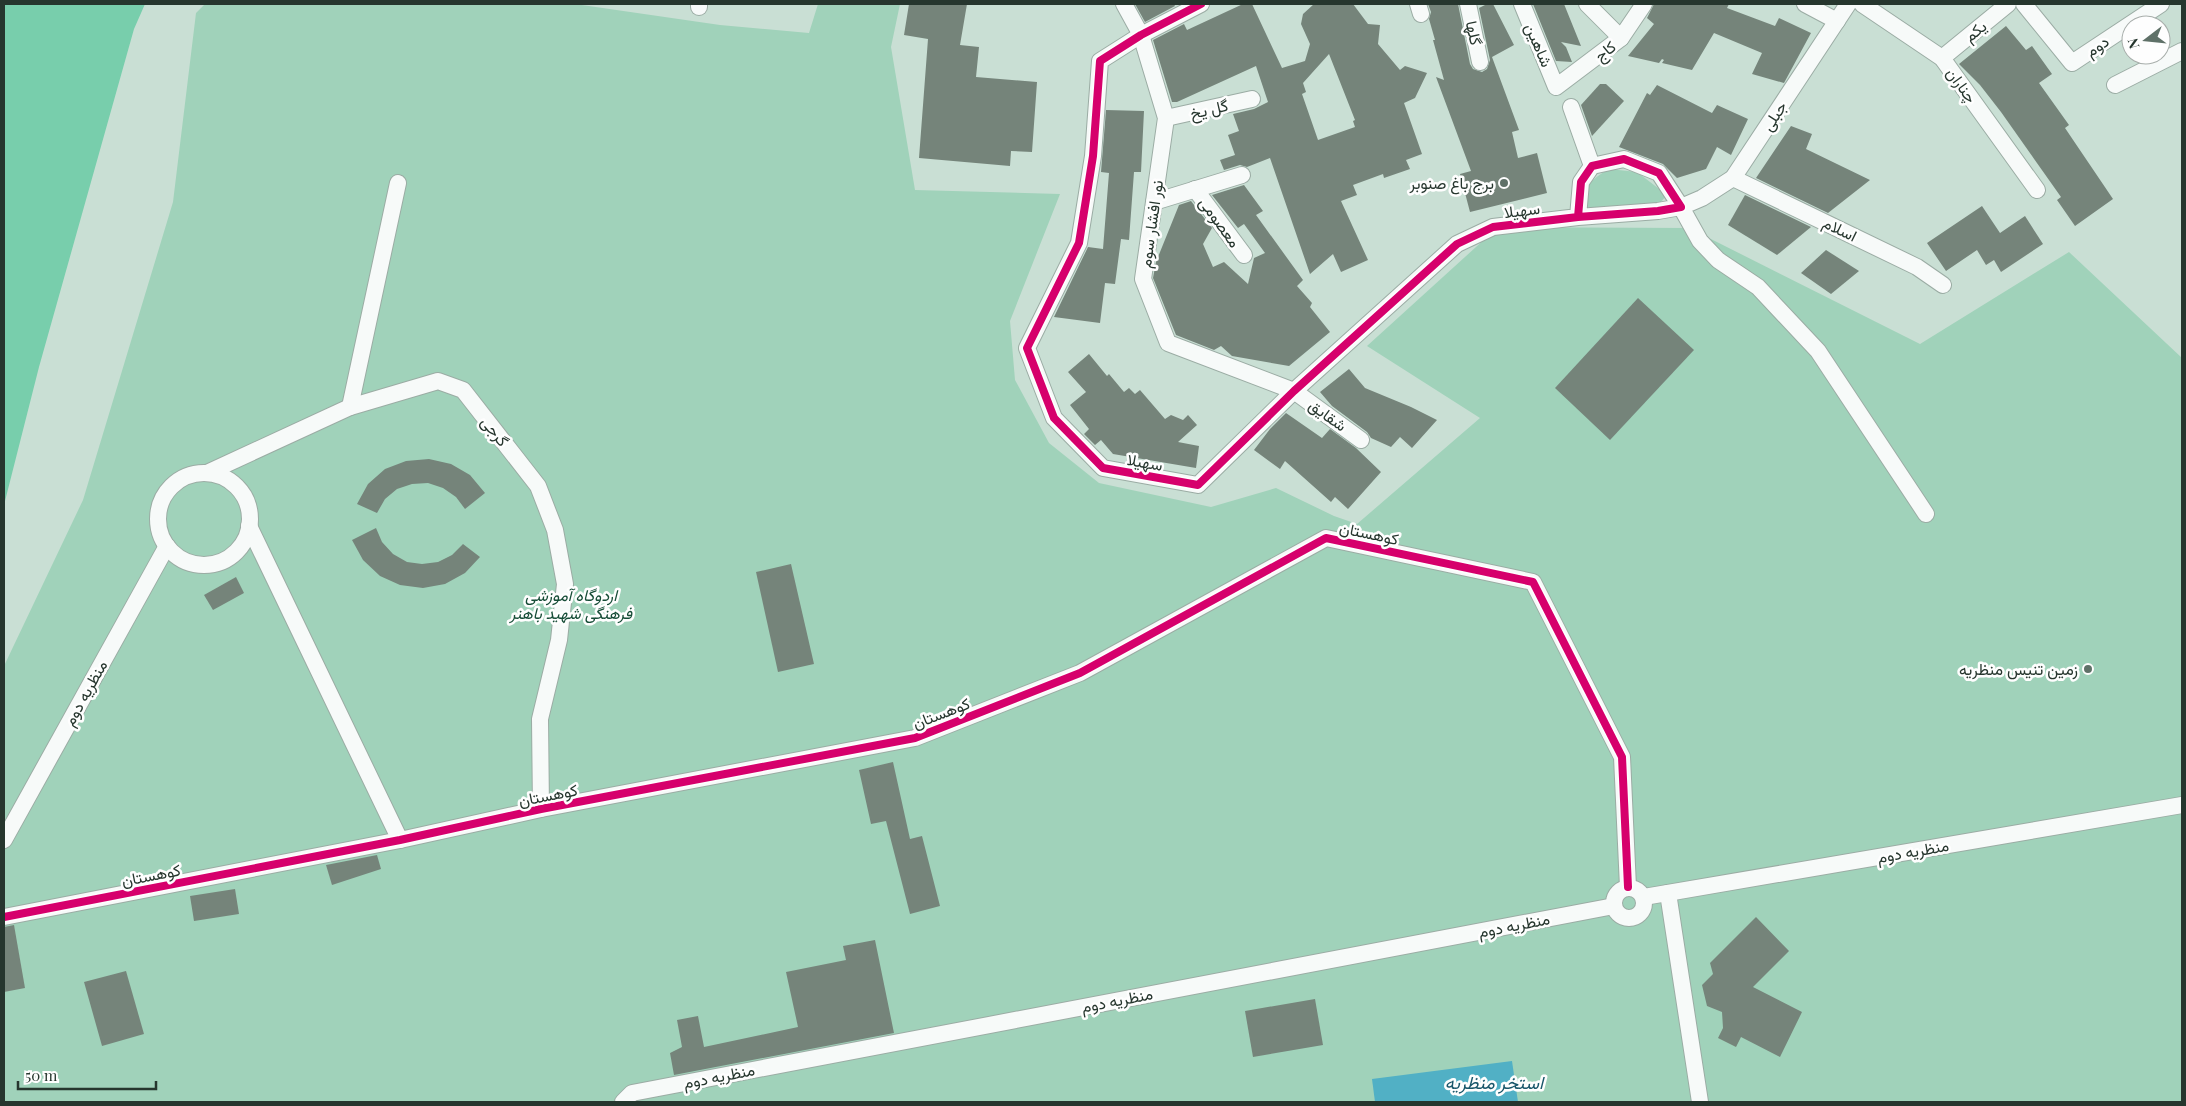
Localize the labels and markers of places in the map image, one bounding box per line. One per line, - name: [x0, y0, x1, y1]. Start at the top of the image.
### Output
- place label: برج باغ صنوبر: [1409, 172, 1494, 195]
- marker: برج باغ صنوبر: [1498, 177, 1510, 189]
- place label: زمین تنیس منظریه: [1959, 658, 2078, 680]
- marker: زمین تنیس منظریه: [2082, 663, 2094, 675]

